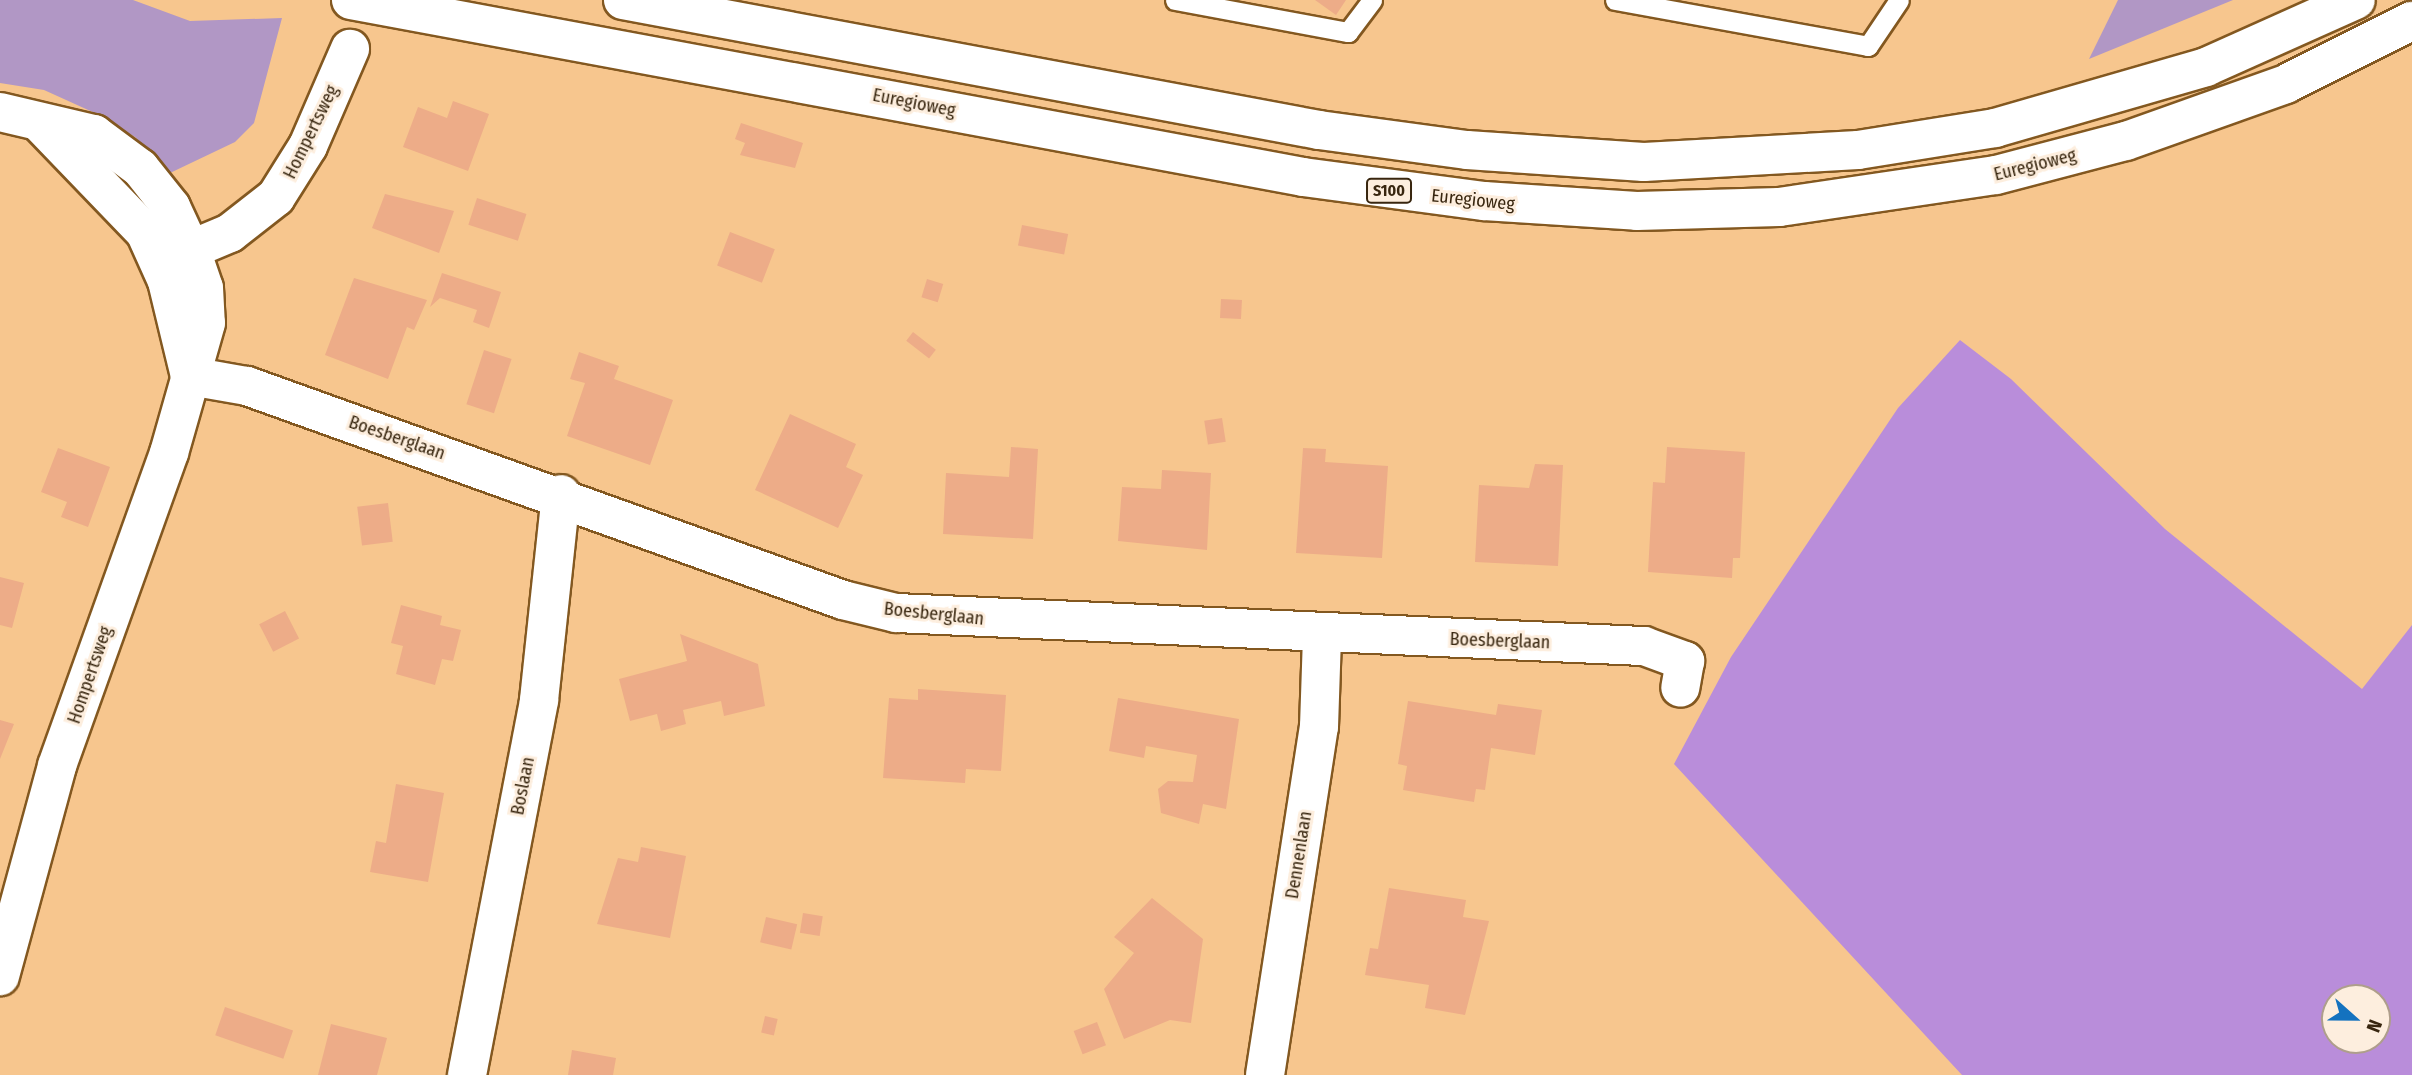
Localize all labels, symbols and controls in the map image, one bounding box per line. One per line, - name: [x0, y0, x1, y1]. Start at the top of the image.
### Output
- street label: Hompertsweg: [279, 82, 343, 182]
- street label: Euregioweg: [871, 84, 957, 122]
- street label: Euregioweg: [1992, 144, 2078, 186]
- road number: S100: [1364, 178, 1414, 204]
- street label: Euregioweg: [1430, 185, 1516, 215]
- street label: Boesberglaan: [346, 411, 448, 465]
- street label: Boesberglaan: [883, 598, 985, 630]
- street label: Hompertsweg: [63, 623, 117, 727]
- street label: Boesberglaan: [1449, 628, 1551, 654]
- street label: Boslaan: [507, 755, 539, 817]
- street label: Dennenlaan: [1281, 810, 1317, 900]
- north arrow: [2321, 984, 2391, 1054]
- text: N: [2361, 1017, 2387, 1035]

